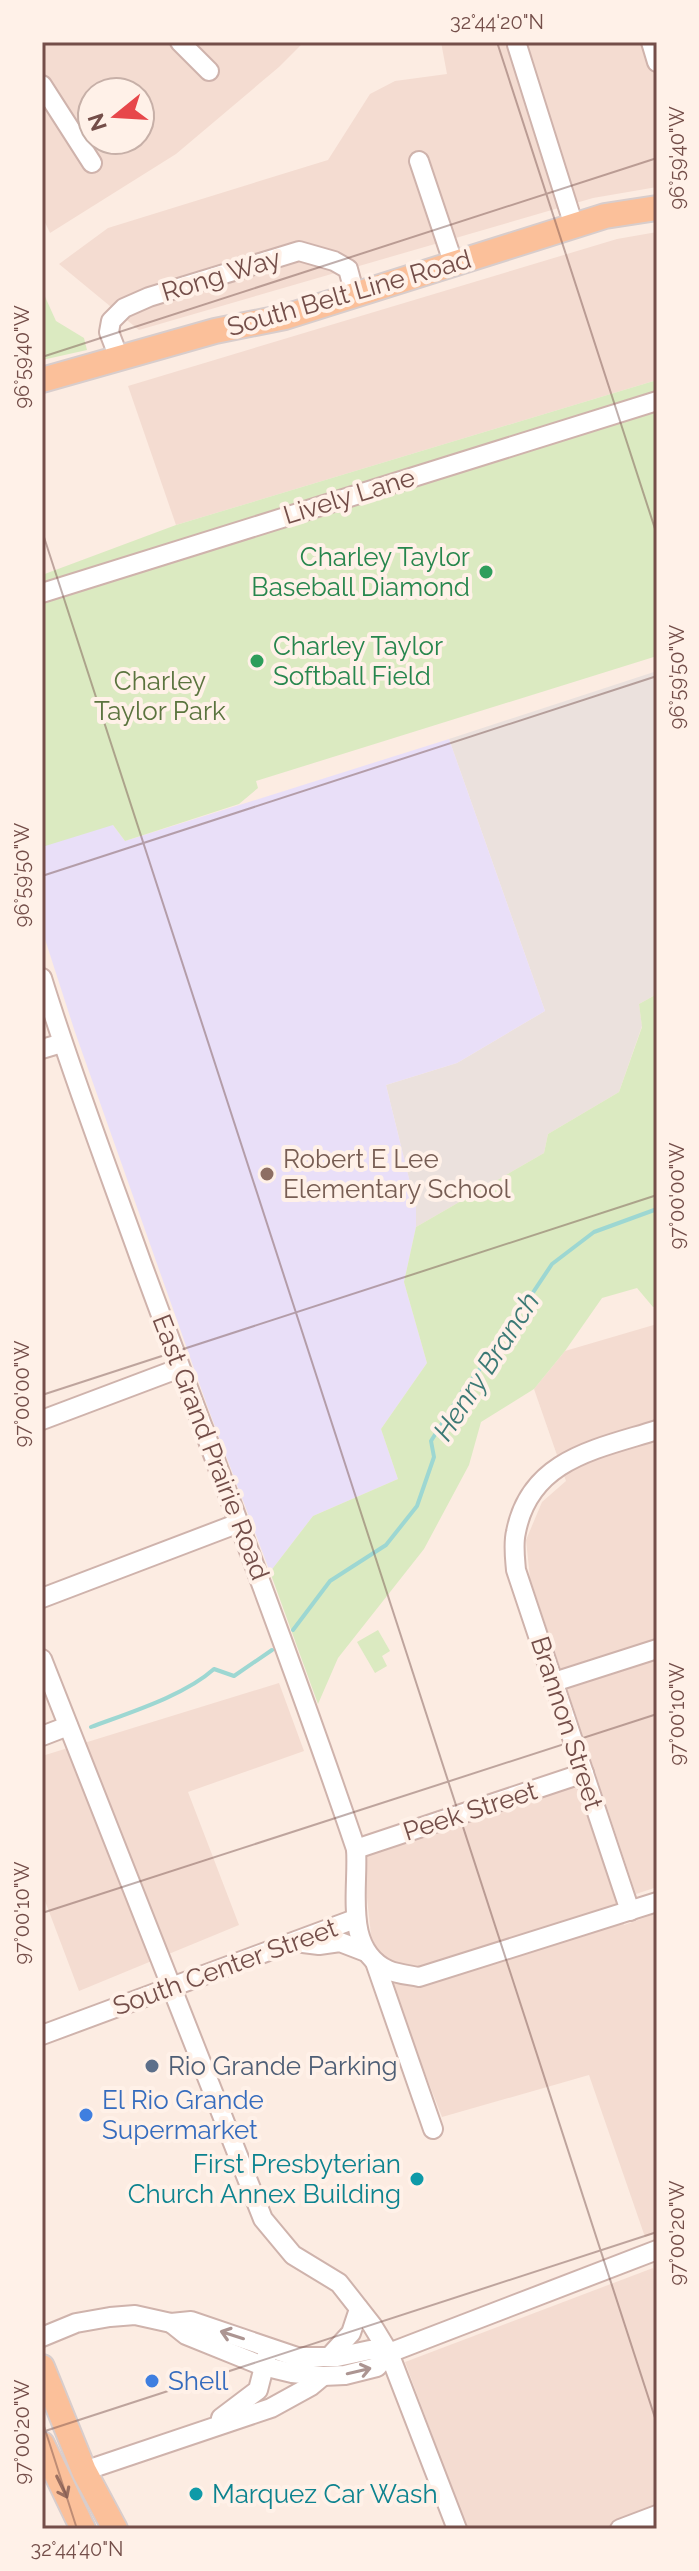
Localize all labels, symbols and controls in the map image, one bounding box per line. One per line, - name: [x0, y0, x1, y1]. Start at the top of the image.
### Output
- text: 32°44'20"N: [450, 10, 544, 34]
- north arrow: [76, 76, 156, 156]
- text: 96°59'40"W: [665, 106, 689, 210]
- text: N: [82, 110, 112, 134]
- street label: Rong Way: [158, 243, 284, 307]
- street label: South Belt Line Road: [224, 244, 474, 342]
- text: 96°59'40"W: [10, 305, 34, 409]
- street label: Lively Lane: [280, 462, 418, 530]
- place label: Charley Taylor Baseball Diamond: [251, 542, 470, 602]
- marker: Charley Taylor Baseball Diamond: [477, 563, 495, 581]
- text: 96°59'50"W: [665, 625, 689, 729]
- place label: Charley Taylor Softball Field: [273, 631, 443, 691]
- marker: Charley Taylor Softball Field: [248, 652, 266, 670]
- park label: Charley Taylor Park: [94, 666, 226, 726]
- text: 96°59'50"W: [10, 823, 34, 927]
- text: 97°00'00"W: [665, 1143, 689, 1249]
- place label: Robert E Lee Elementary School: [283, 1144, 512, 1204]
- marker: Robert E Lee Elementary School: [258, 1165, 276, 1183]
- water label: Henry Branch: [426, 1286, 547, 1446]
- street label: East Grand Prairie Road: [147, 1310, 275, 1584]
- text: 97°00'00"W: [10, 1341, 34, 1447]
- street label: Brannon Street: [525, 1633, 609, 1814]
- text: 97°00'10"W: [665, 1662, 689, 1766]
- street label: Peek Street: [399, 1775, 541, 1847]
- text: 97°00'10"W: [10, 1861, 34, 1965]
- street label: South Center Street: [109, 1912, 341, 2022]
- place label: Rio Grande Parking: [168, 2051, 398, 2081]
- marker: Rio Grande Parking: [143, 2057, 161, 2075]
- place label: El Rio Grande Supermarket: [102, 2085, 264, 2145]
- marker: El Rio Grande Supermarket: [77, 2106, 95, 2124]
- place label: First Presbyterian Church Annex Building: [128, 2149, 401, 2209]
- marker: First Presbyterian Church Annex Building: [408, 2170, 426, 2188]
- text: 97°00'20"W: [665, 2180, 689, 2285]
- one-way arrow: [220, 2326, 245, 2341]
- one-way arrow: [346, 2363, 372, 2378]
- place label: Shell: [168, 2366, 229, 2396]
- marker: Shell: [143, 2372, 161, 2390]
- text: 97°00'20"W: [10, 2379, 34, 2484]
- one-way arrow: [54, 2475, 70, 2499]
- place label: Marquez Car Wash: [212, 2479, 438, 2509]
- marker: Marquez Car Wash: [187, 2485, 205, 2503]
- text: 32°44'40"N: [31, 2537, 124, 2561]

